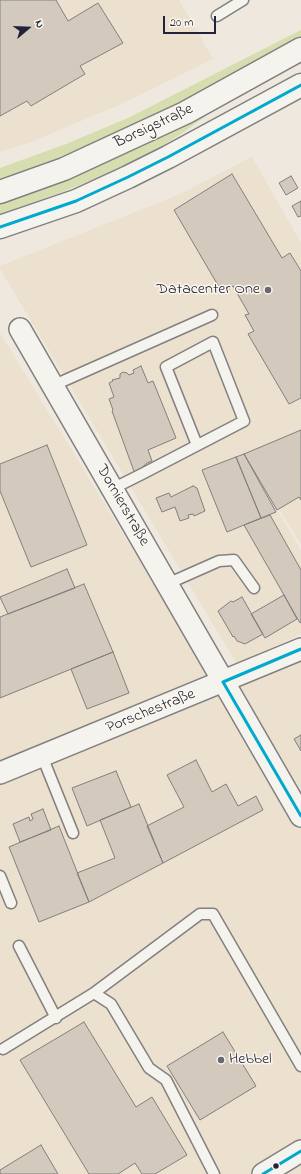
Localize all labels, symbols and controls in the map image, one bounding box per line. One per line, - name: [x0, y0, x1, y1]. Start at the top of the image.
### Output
- north arrow: [8, 8, 48, 48]
- scale bar: [165, 8, 218, 34]
- text: 20 m: [170, 14, 193, 32]
- text: N: [31, 18, 48, 30]
- street label: Borsigstraße: [111, 100, 197, 154]
- place label: Datacenter One: [156, 280, 260, 300]
- marker: Datacenter One: [263, 285, 273, 295]
- street label: Dornierstraße: [91, 462, 153, 550]
- street label: Porschestraße: [104, 685, 198, 739]
- place label: Hebbel: [229, 1050, 272, 1070]
- marker: Hebbel: [216, 1055, 226, 1065]
- unlabelled marker: [271, 1161, 281, 1171]

